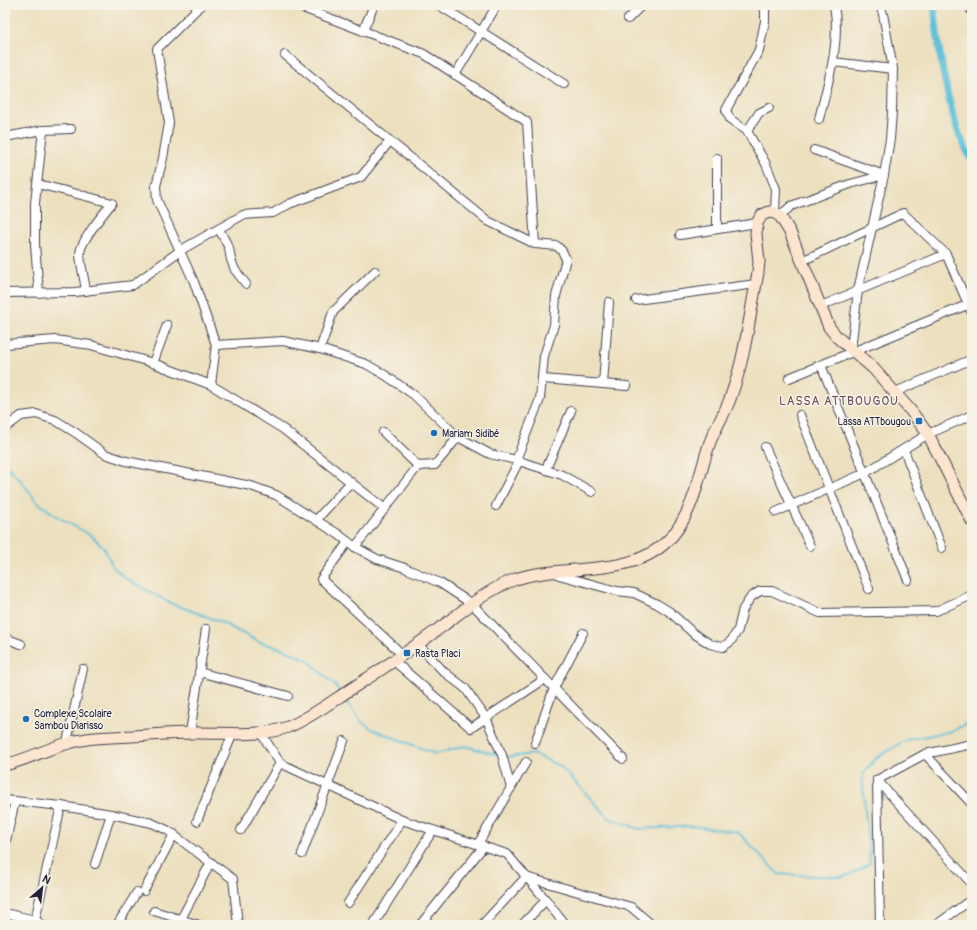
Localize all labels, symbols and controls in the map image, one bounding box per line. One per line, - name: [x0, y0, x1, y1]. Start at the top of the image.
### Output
- district label: LASSA ATTBOUGOU: [779, 394, 899, 409]
- place label: Lassa ATTbougou: [837, 416, 911, 428]
- marker: Lassa ATTbougou: [914, 416, 924, 426]
- marker: Mariam Sidibé: [429, 428, 439, 438]
- place label: Mariam Sidibé: [442, 428, 499, 440]
- marker: Rasta Placi: [402, 648, 412, 658]
- place label: Rasta Placi: [415, 648, 460, 660]
- place label: Complexe Scolaire Sambou Diarisso: [34, 708, 112, 732]
- marker: Complexe Scolaire Sambou Diarisso: [21, 714, 31, 724]
- north arrow: [22, 868, 62, 908]
- text: N: [40, 872, 53, 887]

